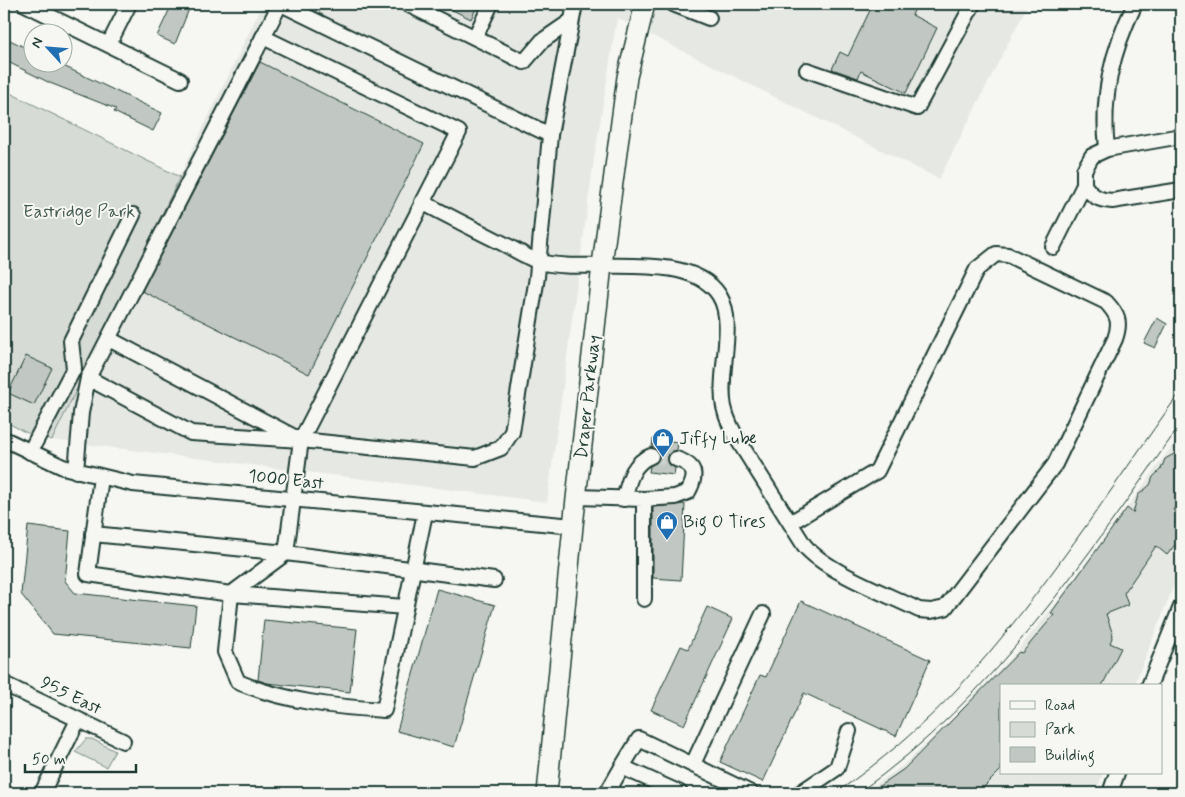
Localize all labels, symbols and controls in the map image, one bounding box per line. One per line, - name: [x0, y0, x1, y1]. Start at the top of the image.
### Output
- north arrow: [22, 22, 72, 72]
- text: N: [27, 35, 47, 51]
- park label: Eastridge Park: [23, 200, 135, 225]
- street label: Draper Parkway: [570, 334, 606, 460]
- shop icon: Jiffy Lube: [651, 427, 675, 458]
- place label: Jiffy Lube: [679, 427, 757, 451]
- street label: 1000 East: [247, 464, 326, 496]
- shop icon: Big O Tires: [655, 510, 679, 541]
- place label: Big O Tires: [683, 510, 766, 536]
- street label: 955 East: [37, 671, 106, 721]
- legend: [1000, 684, 1162, 774]
- text: Road: [1045, 696, 1075, 716]
- text: Park: [1045, 720, 1075, 740]
- scale bar: [25, 742, 136, 774]
- text: Building: [1045, 746, 1095, 767]
- text: 50 m: [32, 750, 66, 770]

